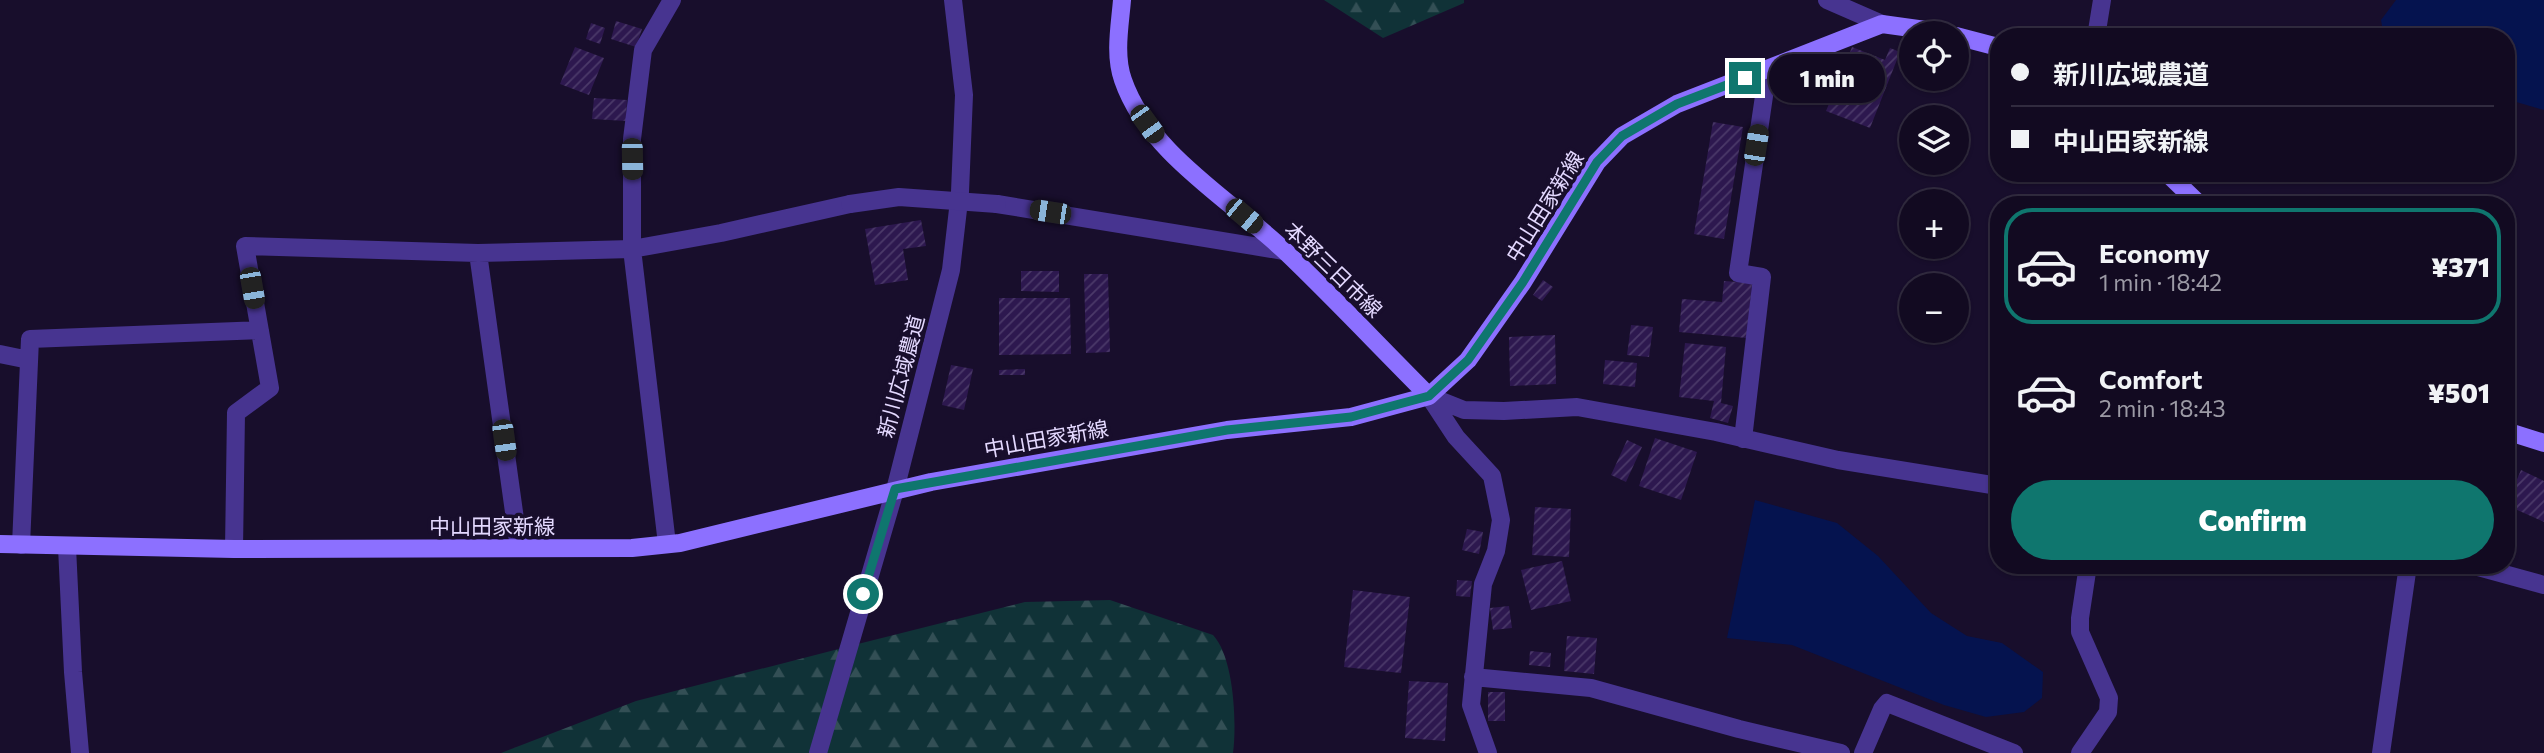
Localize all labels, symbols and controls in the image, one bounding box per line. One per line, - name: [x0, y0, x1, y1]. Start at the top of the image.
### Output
- map controls: [1899, 21, 1969, 343]
- button: locate: [1899, 21, 1969, 91]
- callout: 1 min: [1770, 54, 1885, 102]
- text: 新川広域農道: [2053, 58, 2209, 89]
- route end: [1729, 62, 1761, 94]
- text: 1 min: [1799, 64, 1855, 92]
- car: [1127, 101, 1168, 147]
- button: layers: [1899, 105, 1969, 175]
- car: [1743, 123, 1770, 167]
- text: 中山田家新線: [2053, 125, 2209, 156]
- car: [622, 138, 643, 180]
- street label: 中山田家新線: [1500, 146, 1588, 266]
- button: +: [1899, 189, 1969, 259]
- car: [1222, 194, 1267, 238]
- car: [1028, 198, 1073, 226]
- street label: 本野三日市線: [1280, 216, 1388, 322]
- icon: car: [2015, 235, 2078, 298]
- text: Economy: [2099, 237, 2210, 268]
- text: ¥371: [2431, 251, 2490, 282]
- car: [239, 265, 266, 311]
- text: 1 min · 18:42: [2099, 268, 2222, 296]
- button: −: [1899, 273, 1969, 343]
- street label: 新川広域農道: [872, 312, 928, 440]
- icon: car: [2015, 361, 2078, 424]
- text: Comfort: [2099, 363, 2202, 394]
- text: ¥501: [2428, 377, 2490, 408]
- text: 2 min · 18:43: [2099, 394, 2226, 422]
- street label: 中山田家新線: [982, 415, 1110, 461]
- car: [491, 418, 518, 462]
- button: Confirm: [2011, 480, 2494, 560]
- street label: 中山田家新線: [429, 513, 555, 538]
- route start: [847, 578, 879, 610]

